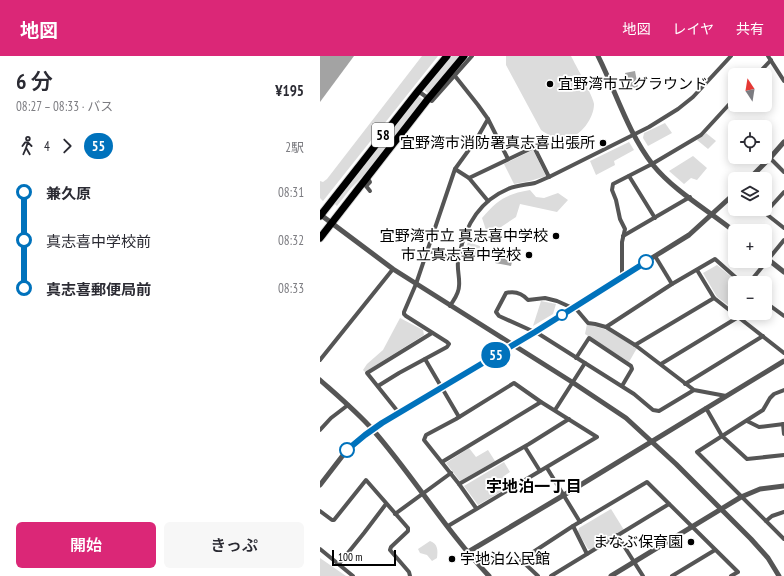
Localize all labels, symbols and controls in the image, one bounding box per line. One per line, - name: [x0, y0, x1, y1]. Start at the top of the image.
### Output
- text: 地図: [20, 18, 58, 42]
- text: 地図: [622, 20, 650, 38]
- text: レイヤ: [672, 20, 714, 38]
- text: 共有: [736, 20, 764, 38]
- text: 6 分: [16, 67, 53, 95]
- north arrow: [728, 68, 772, 112]
- map controls: [728, 68, 772, 320]
- place label: 宜野湾市立グラウンド: [558, 74, 708, 93]
- marker: 宜野湾市立グラウンド: [545, 79, 555, 89]
- text: ¥195: [275, 81, 304, 100]
- text: 08:27 – 08:33 · バス: [16, 98, 113, 115]
- button: locate: [728, 120, 772, 164]
- road number: 58: [372, 123, 394, 147]
- place label: 宜野湾市消防署真志喜出張所: [400, 133, 595, 152]
- icon: walk: [16, 135, 38, 157]
- icon: forward: [56, 135, 78, 157]
- text: 55: [92, 137, 105, 155]
- text: 4: [44, 138, 50, 155]
- marker: 宜野湾市消防署真志喜出張所: [598, 138, 608, 148]
- text: 2駅: [285, 139, 304, 156]
- button: layers: [728, 172, 772, 216]
- text: 兼久原: [46, 184, 91, 203]
- text: 08:31: [278, 184, 304, 201]
- button: +: [728, 224, 772, 268]
- place label: 宜野湾市立 真志喜中学校: [380, 226, 548, 245]
- marker: 宜野湾市立 真志喜中学校: [551, 231, 561, 241]
- text: 真志喜中学校前: [46, 232, 151, 251]
- text: 08:32: [278, 232, 304, 249]
- place label: 市立真志喜中学校: [401, 245, 521, 264]
- marker: 市立真志喜中学校: [524, 250, 534, 260]
- unlabelled marker: [638, 254, 654, 270]
- button: −: [728, 276, 772, 320]
- text: 真志喜郵便局前: [46, 280, 151, 299]
- text: 08:33: [278, 280, 304, 297]
- unlabelled marker: [556, 309, 568, 321]
- line badge: 55: [478, 342, 514, 368]
- text: 55: [489, 346, 503, 364]
- unlabelled marker: [339, 442, 355, 458]
- district label: 宇地泊一丁目: [486, 476, 582, 496]
- button: 開始: [16, 522, 156, 568]
- button: きっぷ: [164, 522, 304, 568]
- place label: まなぶ保育園: [593, 532, 683, 551]
- marker: まなぶ保育園: [686, 537, 696, 547]
- scale bar: [332, 548, 396, 567]
- place label: 宇地泊公民館: [460, 549, 550, 568]
- text: 100 m: [338, 550, 362, 564]
- marker: 宇地泊公民館: [447, 554, 457, 564]

